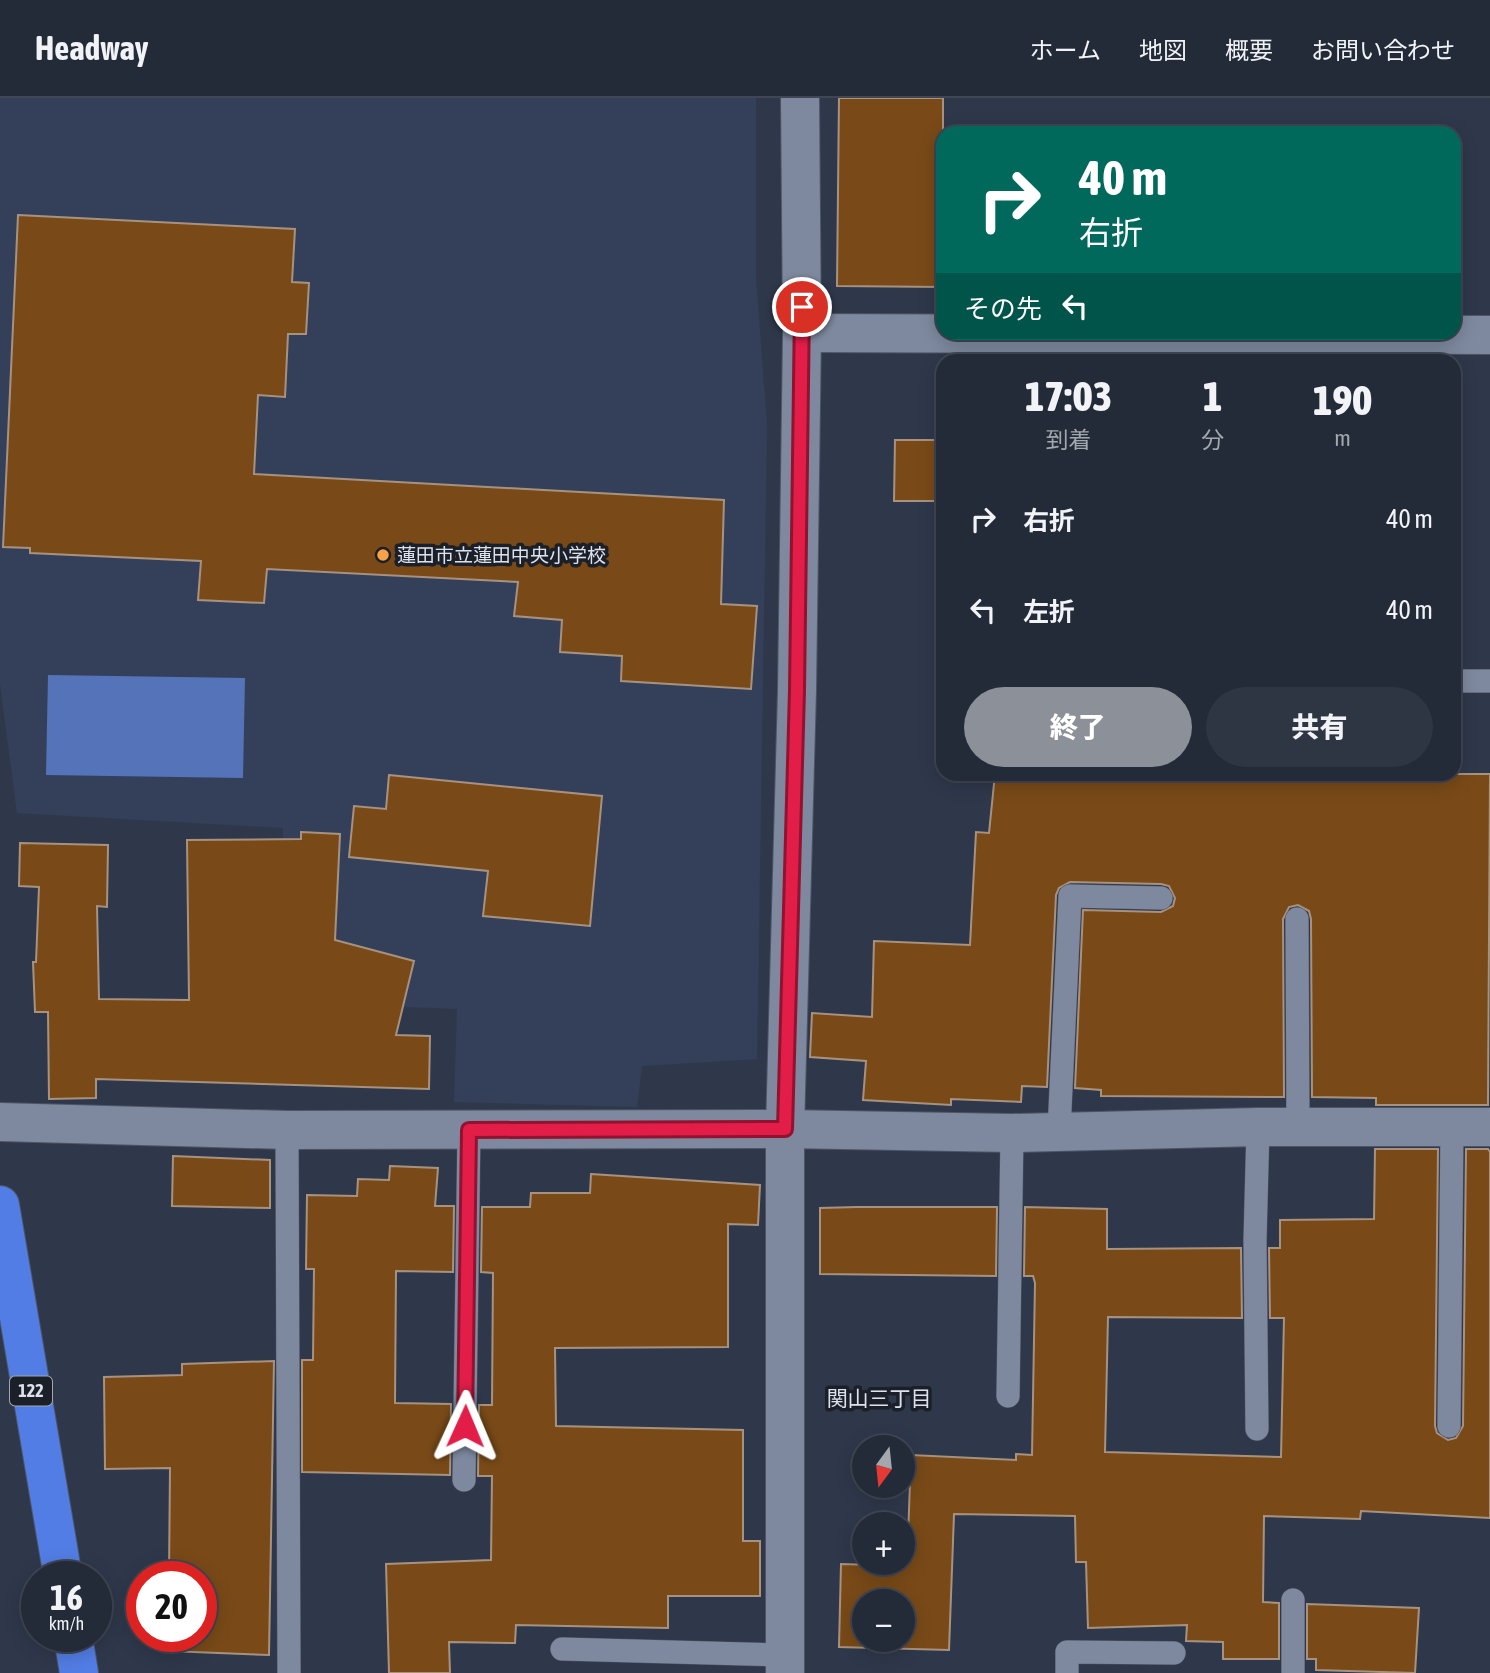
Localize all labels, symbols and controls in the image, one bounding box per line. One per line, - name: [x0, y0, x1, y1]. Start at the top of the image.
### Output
- text: Headway: [35, 29, 148, 67]
- text: ホーム: [1030, 37, 1101, 64]
- text: 地図: [1139, 37, 1187, 64]
- text: 概要: [1225, 37, 1273, 64]
- text: お問い合わせ: [1311, 37, 1455, 64]
- text: 40 m: [1079, 149, 1167, 205]
- icon: right: [964, 154, 1055, 245]
- text: 右折: [1079, 214, 1143, 251]
- pin: [772, 277, 832, 337]
- icon: left: [1056, 287, 1094, 325]
- icon: arrive: [783, 288, 821, 326]
- text: その先: [964, 294, 1042, 324]
- text: 17:03: [1025, 372, 1112, 420]
- text: 1: [1203, 372, 1222, 420]
- text: 190: [1313, 376, 1372, 424]
- text: m: [1334, 425, 1351, 451]
- text: 到着: [1046, 427, 1092, 453]
- text: 分: [1201, 427, 1224, 453]
- icon: right: [964, 500, 1002, 538]
- text: 40 m: [1386, 504, 1433, 534]
- text: 右折: [1023, 506, 1075, 536]
- place label: 蓮田市立蓮田中央小学校: [397, 544, 606, 566]
- marker: 蓮田市立蓮田中央小学校: [375, 547, 391, 563]
- icon: left: [964, 591, 1002, 629]
- text: 40 m: [1386, 595, 1433, 625]
- text: 左折: [1023, 597, 1075, 627]
- button: 終了: [964, 687, 1192, 767]
- button: 共有: [1206, 687, 1433, 767]
- road number: 122: [10, 1376, 52, 1406]
- district label: 関山三丁目: [827, 1386, 932, 1410]
- position arrow: [428, 1389, 502, 1463]
- north arrow: [852, 1435, 915, 1498]
- map controls: [852, 1435, 915, 1652]
- button: +: [852, 1512, 915, 1575]
- speed limit sign: 20: [126, 1561, 217, 1652]
- text: 16: [50, 1577, 83, 1617]
- button: −: [852, 1589, 915, 1652]
- text: km/h: [49, 1613, 84, 1634]

